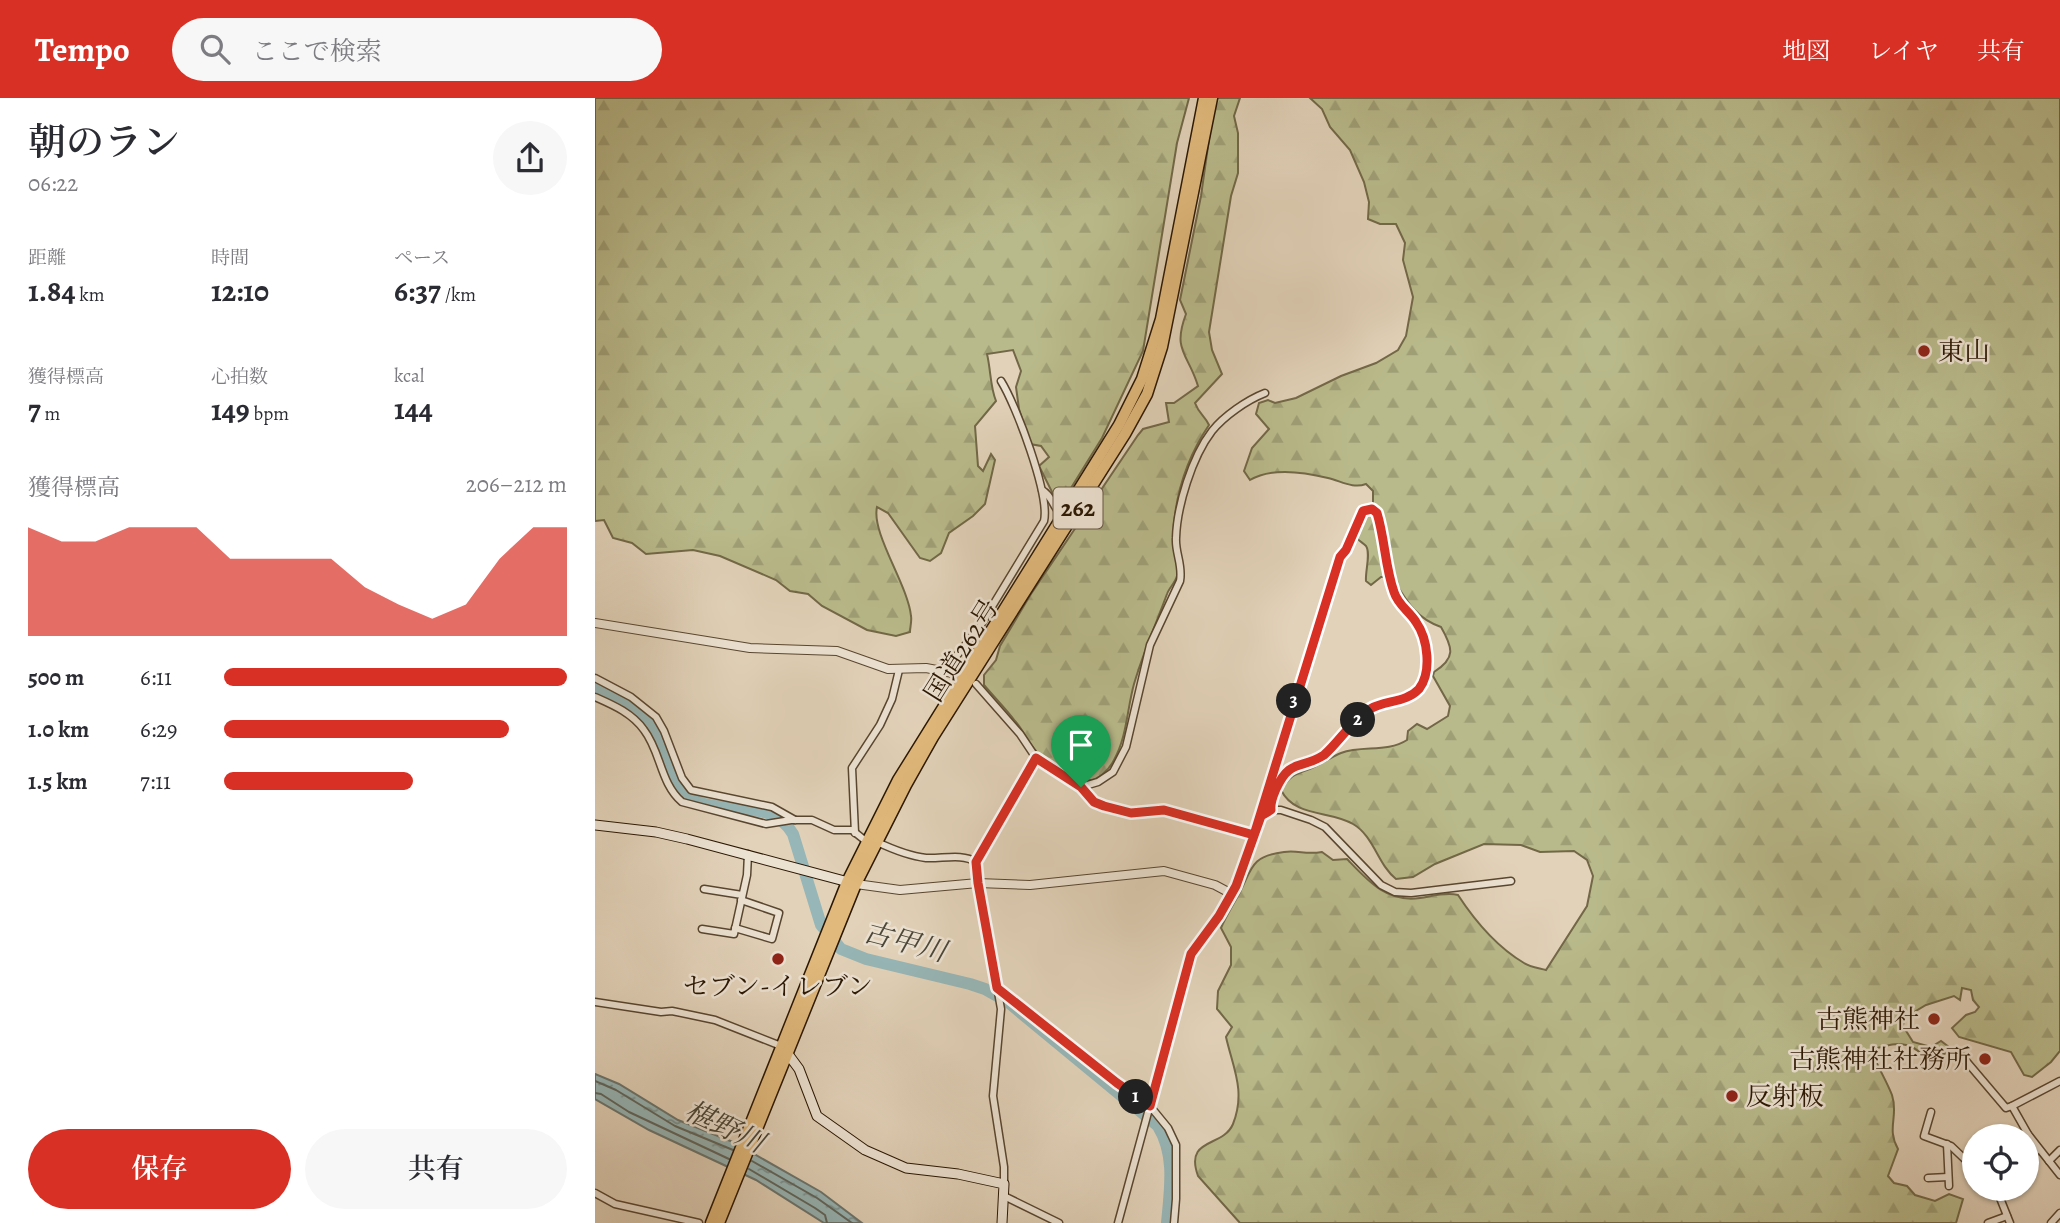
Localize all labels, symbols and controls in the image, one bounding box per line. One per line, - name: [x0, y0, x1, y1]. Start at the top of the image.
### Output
- search box: [172, 18, 662, 81]
- text: Tempo: [35, 27, 130, 72]
- icon: search: [196, 30, 234, 68]
- text: ここで検索: [252, 34, 382, 69]
- text: 地図: [1782, 35, 1830, 67]
- text: レイヤ: [1868, 35, 1939, 67]
- text: 共有: [1977, 35, 2025, 67]
- text: 朝のラン: [28, 116, 180, 168]
- button: share: [493, 121, 567, 195]
- text: 06:22: [28, 168, 78, 199]
- text: 距離: [28, 245, 66, 271]
- text: 時間: [211, 245, 249, 271]
- text: ペース: [394, 245, 450, 271]
- text: 1.84: [28, 271, 76, 311]
- text: 12:10: [211, 271, 269, 311]
- text: 6:37: [394, 271, 441, 311]
- text: km: [76, 282, 105, 308]
- text: /km: [441, 282, 476, 308]
- place label: 東山: [1938, 334, 1990, 369]
- marker: 東山: [1916, 343, 1932, 359]
- text: kcal: [394, 363, 424, 389]
- text: 獲得標高: [28, 364, 104, 390]
- text: 心拍数: [211, 364, 268, 390]
- text: 144: [394, 389, 433, 429]
- text: 7: [28, 390, 41, 430]
- text: 149: [211, 390, 250, 430]
- text: m: [41, 401, 60, 427]
- text: bpm: [250, 401, 289, 427]
- text: 206–212 m: [466, 469, 567, 500]
- text: 獲得標高: [28, 472, 120, 503]
- road number: 262: [1053, 488, 1103, 528]
- street label: 国道262号: [916, 592, 1007, 708]
- text: 500 m: [28, 662, 84, 693]
- text: 6:11: [140, 662, 172, 693]
- pin: 3: [1277, 684, 1311, 718]
- text: 3: [1289, 687, 1298, 713]
- pin: 2: [1341, 702, 1375, 738]
- text: 2: [1353, 706, 1362, 732]
- text: 1.0 km: [28, 714, 89, 745]
- text: 6:29: [140, 714, 178, 745]
- pin: [1051, 715, 1111, 787]
- icon: arrive: [1062, 726, 1100, 764]
- text: 1.5 km: [28, 766, 88, 797]
- text: 7:11: [140, 766, 171, 797]
- water label: 古甲川: [859, 913, 953, 972]
- marker: セブン-イレブン: [770, 951, 786, 967]
- place label: セブン-イレブン: [683, 969, 873, 1004]
- place label: 古熊神社: [1816, 1002, 1920, 1037]
- marker: 古熊神社: [1926, 1011, 1942, 1027]
- place label: 古熊神社社務所: [1789, 1042, 1971, 1077]
- marker: 古熊神社社務所: [1977, 1051, 1993, 1067]
- place label: 反射板: [1746, 1079, 1824, 1114]
- pin: 1: [1119, 1080, 1153, 1114]
- text: 1: [1132, 1083, 1139, 1109]
- marker: 反射板: [1724, 1088, 1740, 1104]
- water label: 椹野川: [678, 1092, 773, 1163]
- map controls: [1962, 1124, 2039, 1201]
- button: locate: [1962, 1124, 2039, 1201]
- button: 保存: [28, 1129, 291, 1209]
- button: 共有: [305, 1129, 567, 1209]

